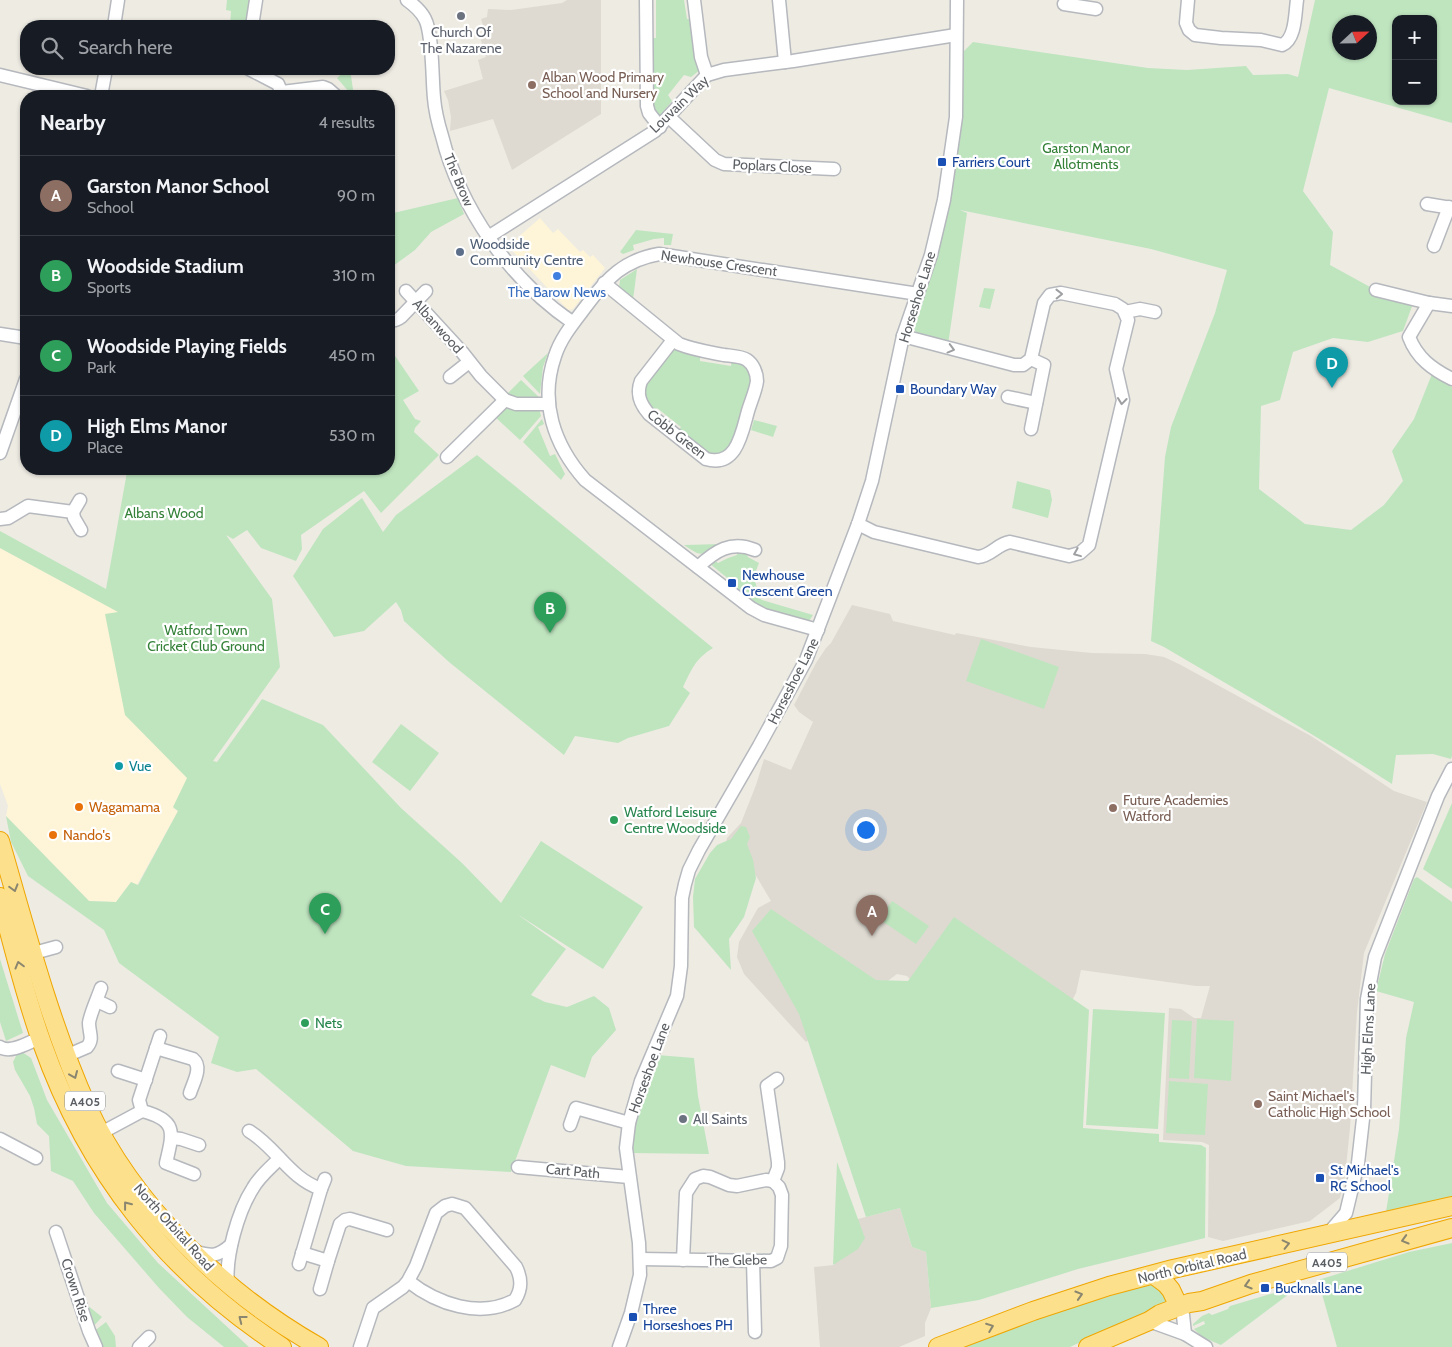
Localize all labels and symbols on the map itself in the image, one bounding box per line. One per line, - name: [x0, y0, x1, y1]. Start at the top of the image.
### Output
- marker: Church Of The Nazarene: [455, 10, 467, 22]
- north arrow: [1332, 15, 1377, 60]
- place label: Church Of The Nazarene: [420, 23, 502, 57]
- place label: Alban Wood Primary School and Nursery: [542, 68, 664, 102]
- street label: Louvain Way: [646, 71, 712, 137]
- marker: Alban Wood Primary School and Nursery: [526, 79, 538, 91]
- park label: Garston Manor Allotments: [1042, 139, 1130, 173]
- street label: The Brow: [440, 151, 478, 209]
- place label: Farriers Court: [952, 153, 1030, 171]
- street label: Poplars Close: [732, 155, 812, 177]
- marker: Farriers Court: [936, 156, 948, 168]
- place label: Woodside Community Centre: [470, 235, 583, 269]
- marker: Woodside Community Centre: [454, 246, 466, 258]
- street label: Newhouse Crescent: [660, 246, 779, 280]
- street label: Horseshoe Lane: [895, 249, 939, 345]
- marker: The Barow News: [551, 270, 563, 282]
- place label: The Barow News: [508, 283, 606, 301]
- one-way arrow: [1056, 289, 1064, 299]
- street label: Albanwood: [409, 295, 467, 357]
- one-way arrow: [946, 343, 954, 353]
- pin: D: [1316, 347, 1348, 388]
- place label: Boundary Way: [910, 380, 997, 398]
- marker: Boundary Way: [894, 383, 906, 395]
- one-way arrow: [1117, 397, 1128, 405]
- street label: Cobb Green: [644, 405, 710, 463]
- park label: Albans Wood: [125, 504, 203, 522]
- one-way arrow: [1073, 547, 1082, 557]
- place label: Newhouse Crescent Green: [742, 566, 833, 600]
- marker: Newhouse Crescent Green: [726, 577, 738, 589]
- pin: B: [534, 592, 566, 633]
- park label: Watford Town Cricket Club Ground: [147, 621, 265, 655]
- street label: Horseshoe Lane: [763, 635, 823, 727]
- place label: Vue: [129, 757, 152, 775]
- marker: Vue: [113, 760, 125, 772]
- place label: Future Academies Watford: [1123, 791, 1229, 825]
- place label: Wagamama: [89, 798, 160, 816]
- marker: Wagamama: [73, 801, 85, 813]
- marker: Future Academies Watford: [1107, 802, 1119, 814]
- place label: Watford Leisure Centre Woodside: [624, 803, 726, 837]
- marker: Watford Leisure Centre Woodside: [608, 814, 620, 826]
- your location: [853, 817, 879, 843]
- place label: Nando's: [63, 826, 111, 844]
- marker: Nando's: [47, 829, 59, 841]
- one-way arrow: [8, 883, 18, 891]
- pin: C: [309, 893, 341, 934]
- pin: A: [856, 895, 888, 936]
- one-way arrow: [14, 962, 24, 970]
- street label: High Elms Lane: [1357, 983, 1379, 1075]
- place label: Nets: [315, 1014, 343, 1032]
- marker: Nets: [299, 1017, 311, 1029]
- street label: Horseshoe Lane: [624, 1020, 674, 1116]
- one-way arrow: [69, 1071, 79, 1079]
- place label: Saint Michael's Catholic High School: [1268, 1087, 1391, 1121]
- road number: A405: [65, 1092, 105, 1110]
- marker: Saint Michael's Catholic High School: [1252, 1098, 1264, 1110]
- place label: All Saints: [693, 1110, 748, 1128]
- marker: All Saints: [677, 1113, 689, 1125]
- street label: Cart Path: [545, 1160, 601, 1182]
- place label: St Michael's RC School: [1330, 1161, 1399, 1195]
- marker: St Michael's RC School: [1314, 1172, 1326, 1184]
- street label: North Orbital Road: [130, 1180, 218, 1274]
- one-way arrow: [125, 1202, 133, 1211]
- one-way arrow: [1401, 1235, 1409, 1245]
- one-way arrow: [1282, 1239, 1291, 1250]
- street label: North Orbital Road: [1136, 1245, 1248, 1287]
- street label: The Glebe: [707, 1250, 767, 1270]
- road number: A405: [1307, 1252, 1347, 1272]
- street label: Crown Rise: [57, 1256, 95, 1324]
- one-way arrow: [1245, 1279, 1253, 1289]
- place label: Bucknalls Lane: [1275, 1279, 1362, 1297]
- marker: Bucknalls Lane: [1259, 1282, 1271, 1294]
- one-way arrow: [1074, 1291, 1083, 1301]
- place label: Three Horseshoes PH: [643, 1300, 733, 1334]
- marker: Three Horseshoes PH: [627, 1311, 639, 1323]
- one-way arrow: [238, 1316, 248, 1325]
- one-way arrow: [985, 1323, 994, 1333]

